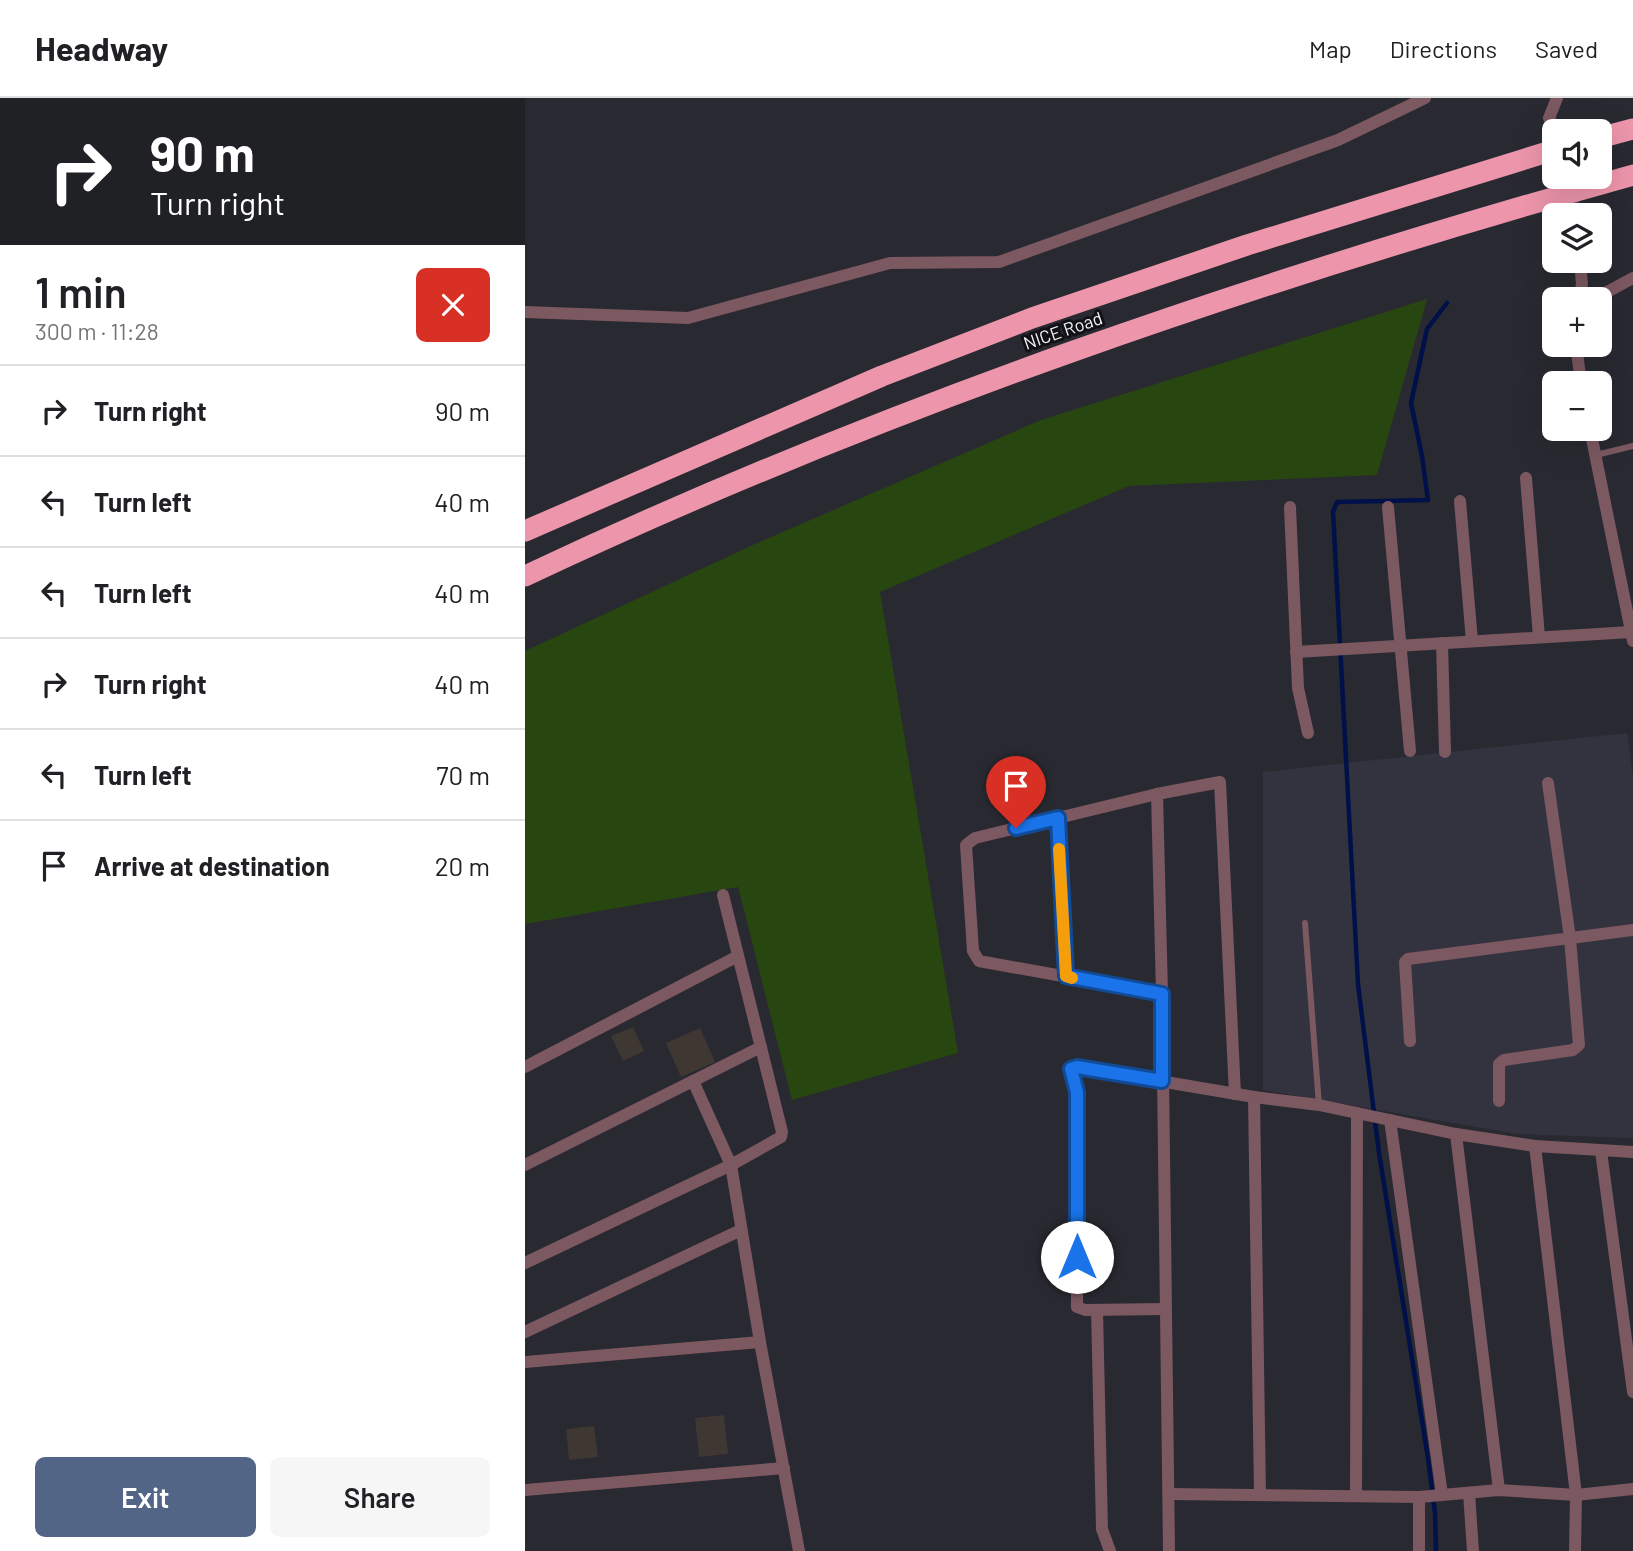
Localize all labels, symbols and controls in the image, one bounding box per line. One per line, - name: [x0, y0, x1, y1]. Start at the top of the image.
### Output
- text: Headway: [35, 28, 168, 68]
- text: Map: [1309, 34, 1352, 63]
- text: Directions: [1390, 34, 1497, 63]
- text: Saved: [1535, 34, 1598, 63]
- map controls: [1542, 119, 1612, 441]
- button: sound: [1542, 119, 1612, 189]
- text: 90 m: [150, 123, 255, 182]
- icon: right: [35, 126, 126, 217]
- text: Turn right: [150, 183, 285, 221]
- button: layers: [1542, 203, 1612, 273]
- text: 1 min: [35, 266, 127, 316]
- button: close: [416, 268, 490, 342]
- button: +: [1542, 287, 1612, 357]
- street label: NICE Road: [1020, 306, 1105, 354]
- text: 300 m · 11:28: [35, 317, 159, 345]
- button: −: [1542, 371, 1612, 441]
- icon: right: [35, 392, 73, 430]
- text: Turn right: [94, 395, 207, 426]
- text: 90 m: [435, 395, 490, 426]
- icon: left: [35, 483, 73, 521]
- text: Turn left: [94, 486, 192, 517]
- text: 40 m: [434, 486, 490, 517]
- icon: left: [35, 574, 73, 612]
- text: Turn left: [94, 577, 192, 608]
- text: 40 m: [434, 577, 490, 608]
- icon: right: [35, 665, 73, 703]
- text: Turn right: [94, 668, 207, 699]
- text: 40 m: [434, 668, 490, 699]
- icon: left: [35, 756, 73, 794]
- pin: [986, 756, 1046, 828]
- text: Turn left: [94, 759, 192, 790]
- text: 70 m: [436, 759, 490, 790]
- icon: arrive: [997, 767, 1035, 805]
- icon: arrive: [35, 847, 73, 885]
- text: Arrive at destination: [94, 850, 330, 881]
- text: 20 m: [435, 850, 490, 881]
- position arrow: [1040, 1220, 1114, 1294]
- button: Exit: [35, 1457, 256, 1537]
- button: Share: [270, 1457, 490, 1537]

